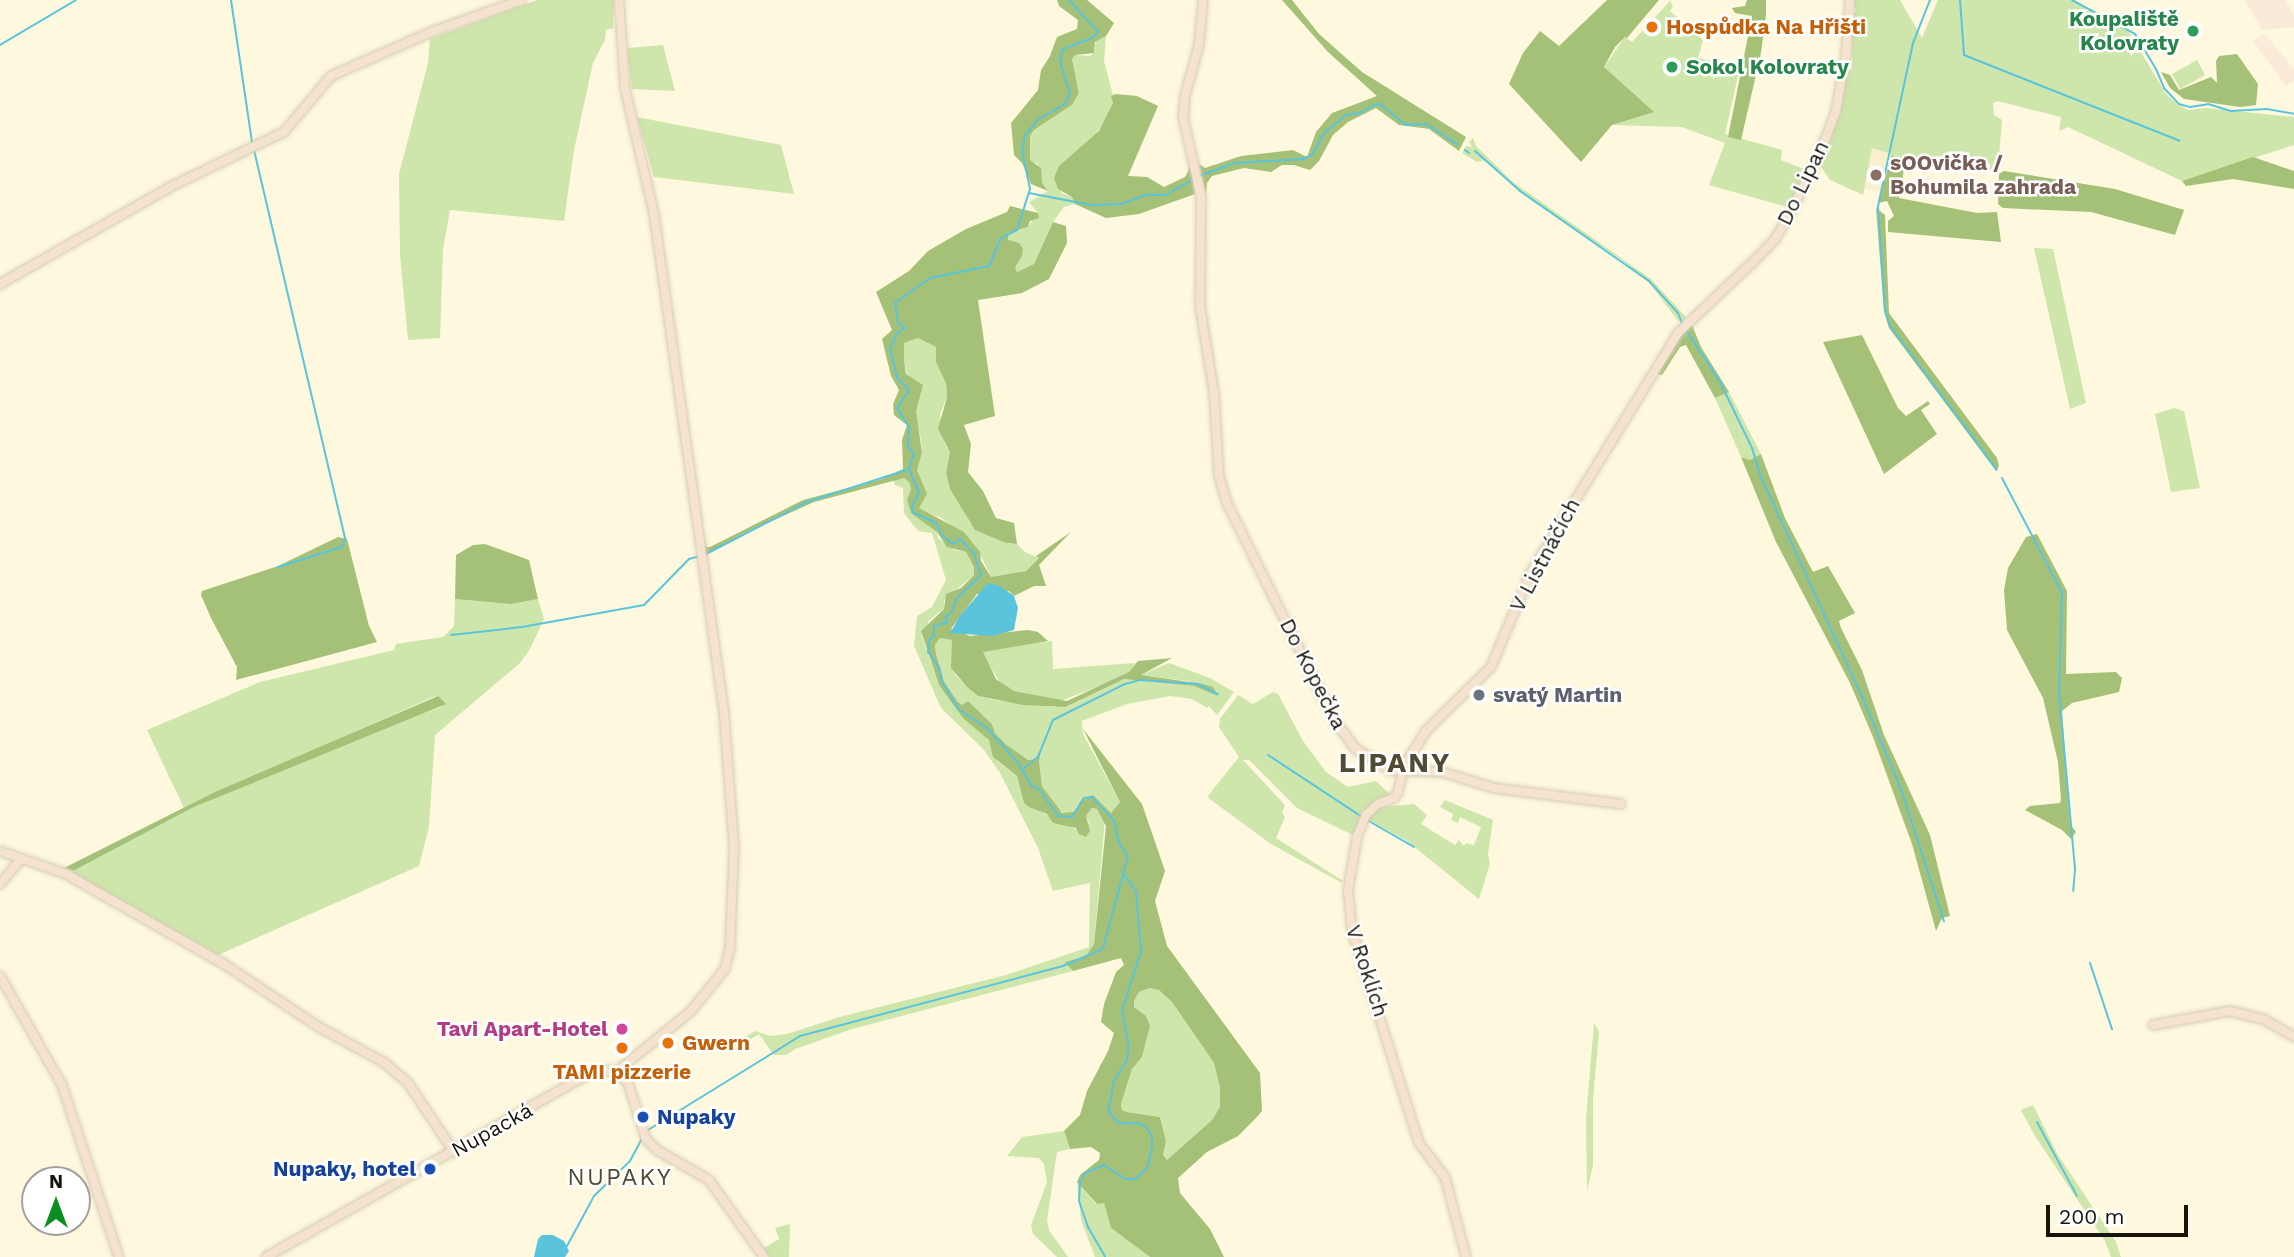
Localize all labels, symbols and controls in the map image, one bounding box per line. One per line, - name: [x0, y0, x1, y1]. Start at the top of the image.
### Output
- place label: Koupaliště Kolovraty: [2069, 6, 2179, 56]
- place label: Hospůdka Na Hřišti: [1666, 14, 1867, 40]
- marker: Hospůdka Na Hřišti: [1644, 19, 1660, 35]
- marker: Koupaliště Kolovraty: [2185, 23, 2201, 39]
- place label: Sokol Kolovraty: [1686, 54, 1849, 80]
- marker: Sokol Kolovraty: [1664, 59, 1680, 75]
- street label: Do Lipan: [1772, 137, 1834, 229]
- place label: sOOvička / Bohumila zahrada: [1890, 150, 2076, 200]
- marker: sOOvička / Bohumila zahrada: [1868, 167, 1884, 183]
- street label: V Listnáčích: [1504, 494, 1586, 616]
- street label: Do Kopečka: [1274, 614, 1352, 734]
- place label: svatý Martin: [1493, 682, 1623, 708]
- marker: svatý Martin: [1471, 687, 1487, 703]
- district label: LIPANY: [1339, 746, 1451, 780]
- street label: V Roklích: [1340, 922, 1394, 1020]
- place label: Tavi Apart-Hotel: [436, 1016, 608, 1042]
- marker: Tavi Apart-Hotel: [614, 1021, 630, 1037]
- place label: Gwern: [682, 1030, 750, 1056]
- marker: Gwern: [660, 1035, 676, 1051]
- marker: TAMI pizzerie: [614, 1040, 630, 1056]
- place label: TAMI pizzerie: [553, 1059, 691, 1085]
- street label: Nupacká: [447, 1098, 537, 1162]
- place label: Nupaky: [657, 1104, 736, 1130]
- marker: Nupaky: [635, 1109, 651, 1125]
- place label: Nupaky, hotel: [273, 1156, 416, 1182]
- marker: Nupaky, hotel: [422, 1161, 438, 1177]
- district label: NUPAKY: [568, 1164, 672, 1192]
- north arrow: [21, 1166, 91, 1236]
- text: N: [49, 1170, 63, 1193]
- scale bar: [2049, 1190, 2191, 1234]
- text: 200 m: [2059, 1204, 2125, 1229]

